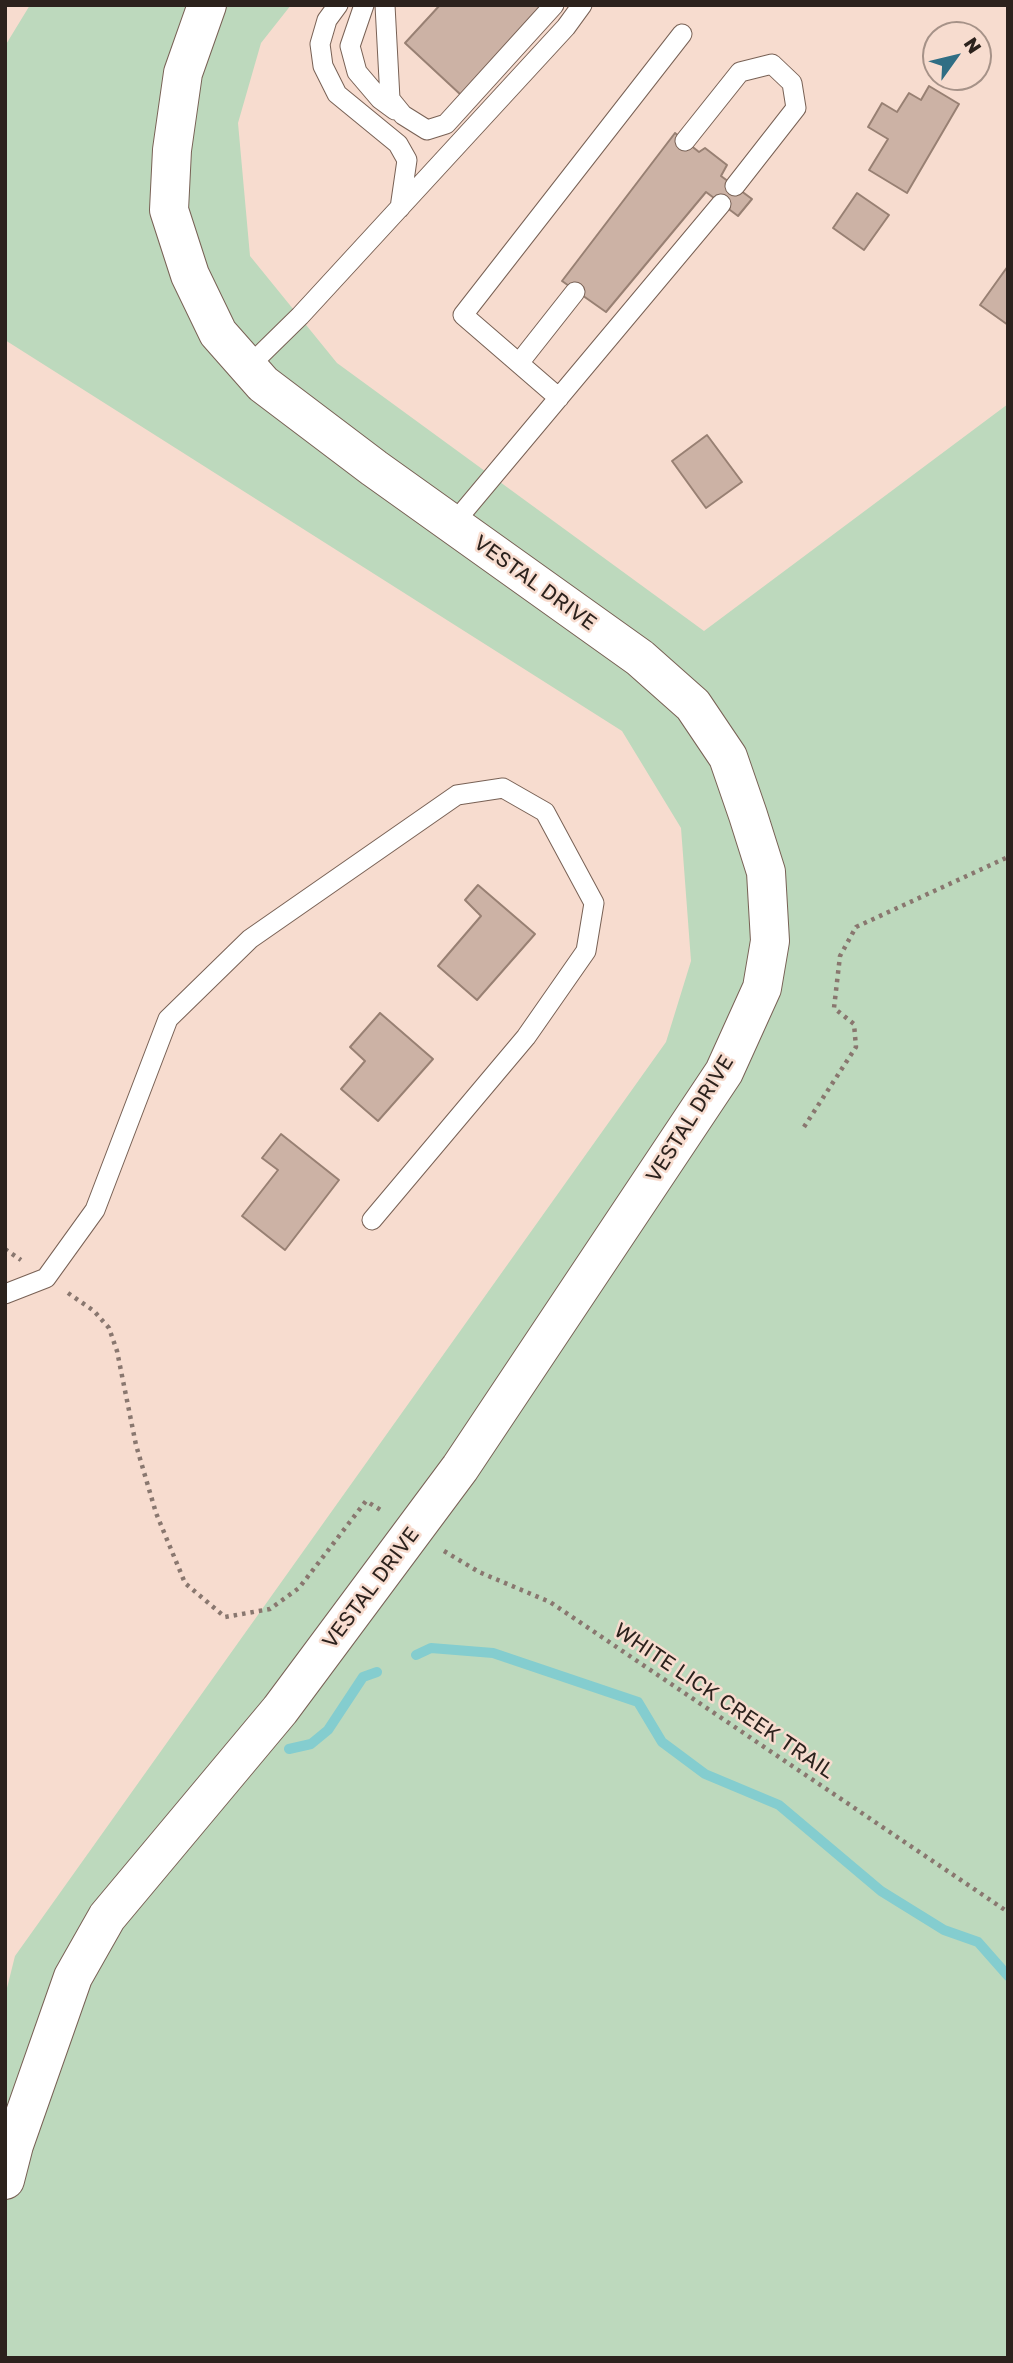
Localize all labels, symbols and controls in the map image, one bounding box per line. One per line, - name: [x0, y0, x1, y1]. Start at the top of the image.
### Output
- north arrow: [922, 21, 992, 91]
- text: N: [960, 33, 987, 58]
- street label: VESTAL DRIVE: [469, 530, 601, 636]
- street label: VESTAL DRIVE: [641, 1051, 739, 1187]
- street label: VESTAL DRIVE: [317, 1522, 425, 1654]
- street label: WHITE LICK CREEK TRAIL: [609, 1618, 839, 1784]

